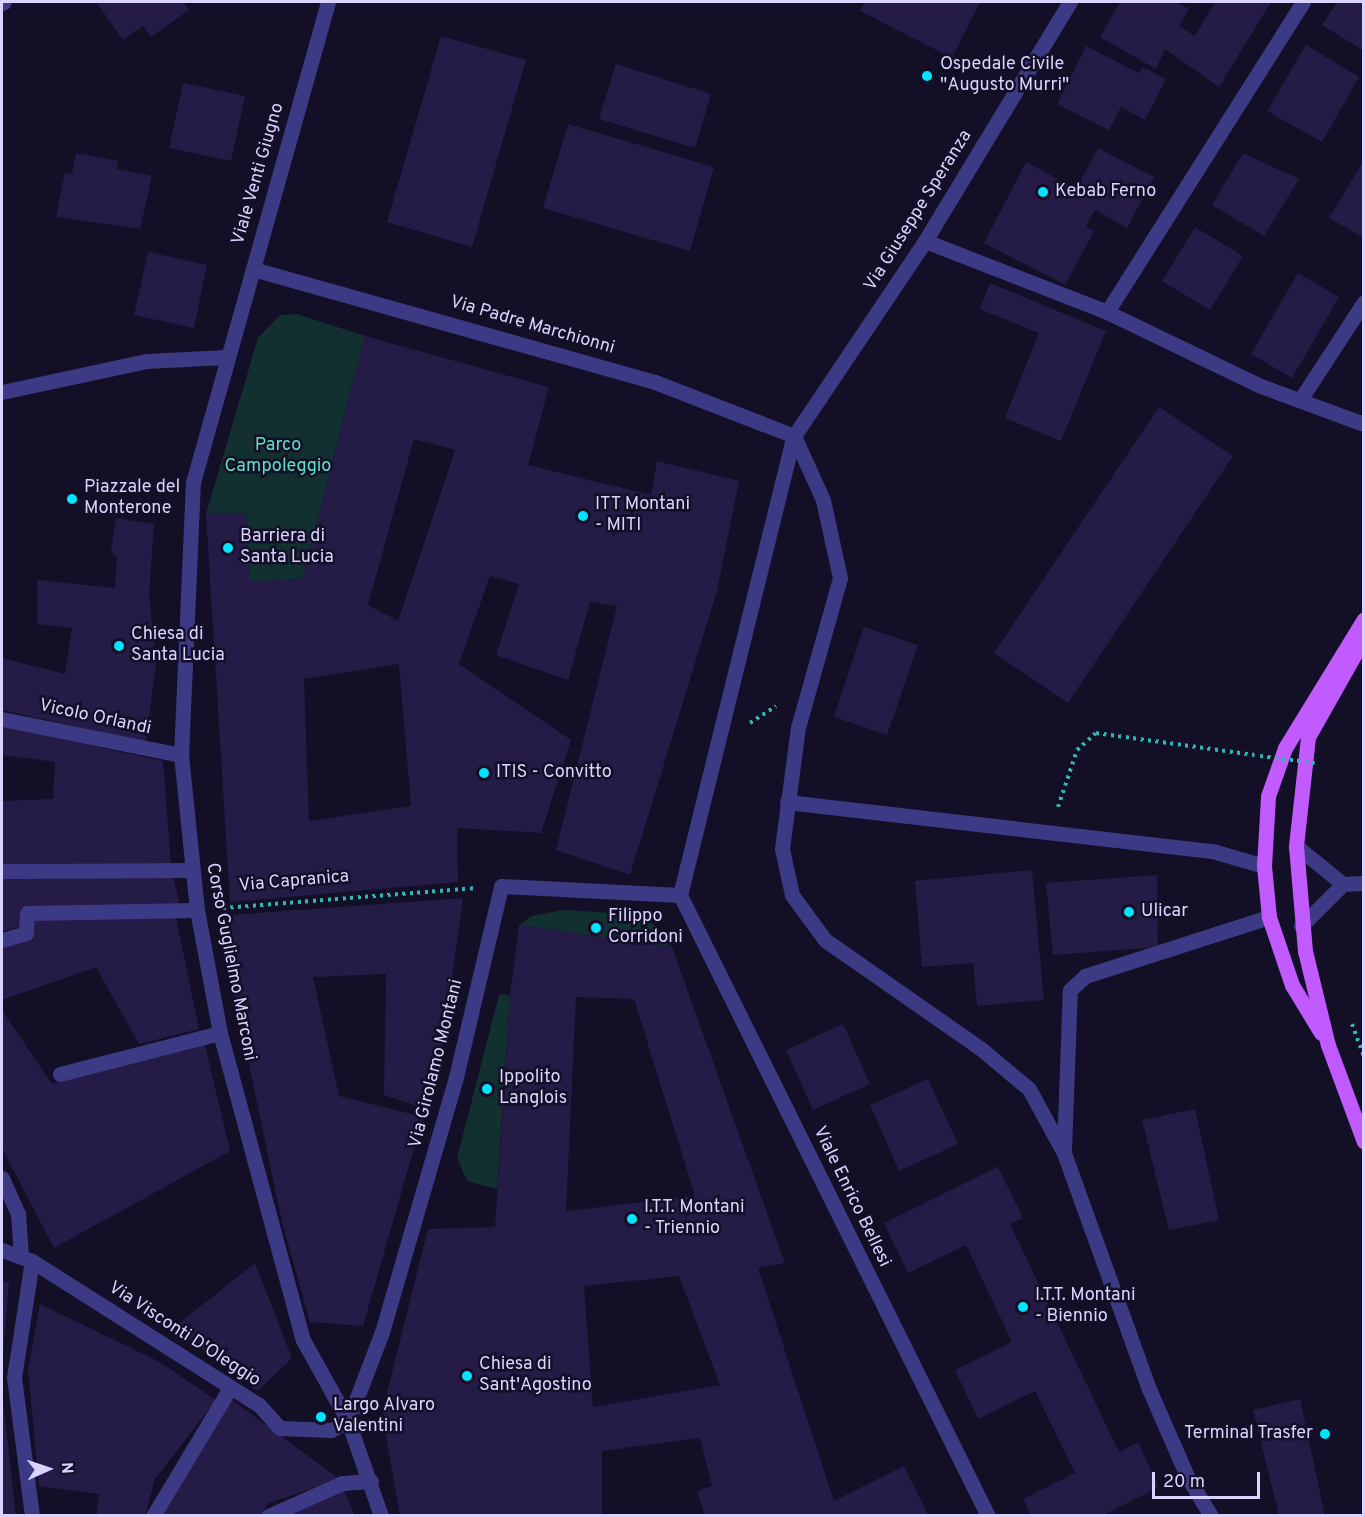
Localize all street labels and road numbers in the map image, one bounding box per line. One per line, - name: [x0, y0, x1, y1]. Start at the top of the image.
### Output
- street label: Viale Venti Giugno: [228, 100, 290, 248]
- street label: Via Giuseppe Speranza: [861, 126, 977, 296]
- street label: Via Padre Marchionni: [447, 292, 617, 360]
- street label: Vicolo Orlandi: [37, 696, 153, 740]
- street label: Corso Guglielmo Marconi: [200, 861, 260, 1063]
- street label: Via Capranica: [238, 866, 350, 898]
- street label: Via Girolamo Montani: [406, 977, 468, 1151]
- street label: Viale Enrico Bellesi: [808, 1123, 894, 1271]
- street label: Via Visconti D'Oleggio: [104, 1278, 264, 1392]

